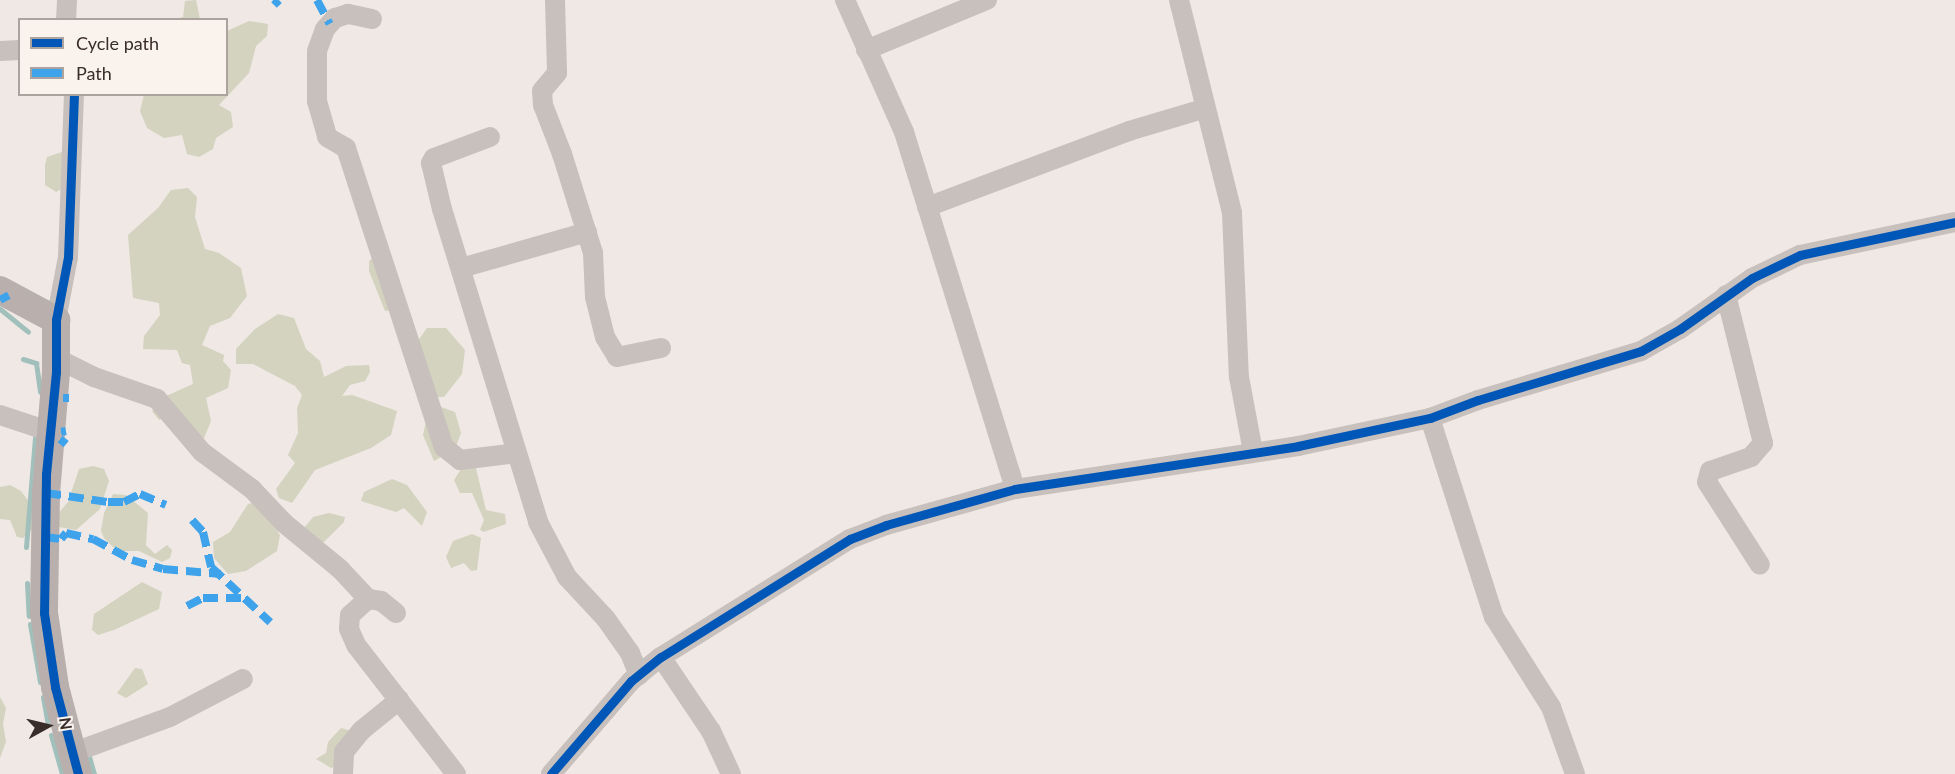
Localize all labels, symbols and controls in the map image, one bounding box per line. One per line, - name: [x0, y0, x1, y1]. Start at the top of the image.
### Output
- legend: [18, 18, 228, 96]
- text: Cycle path: [76, 32, 159, 54]
- text: Path: [76, 62, 112, 84]
- north arrow: [18, 696, 78, 756]
- text: N: [56, 716, 77, 731]

